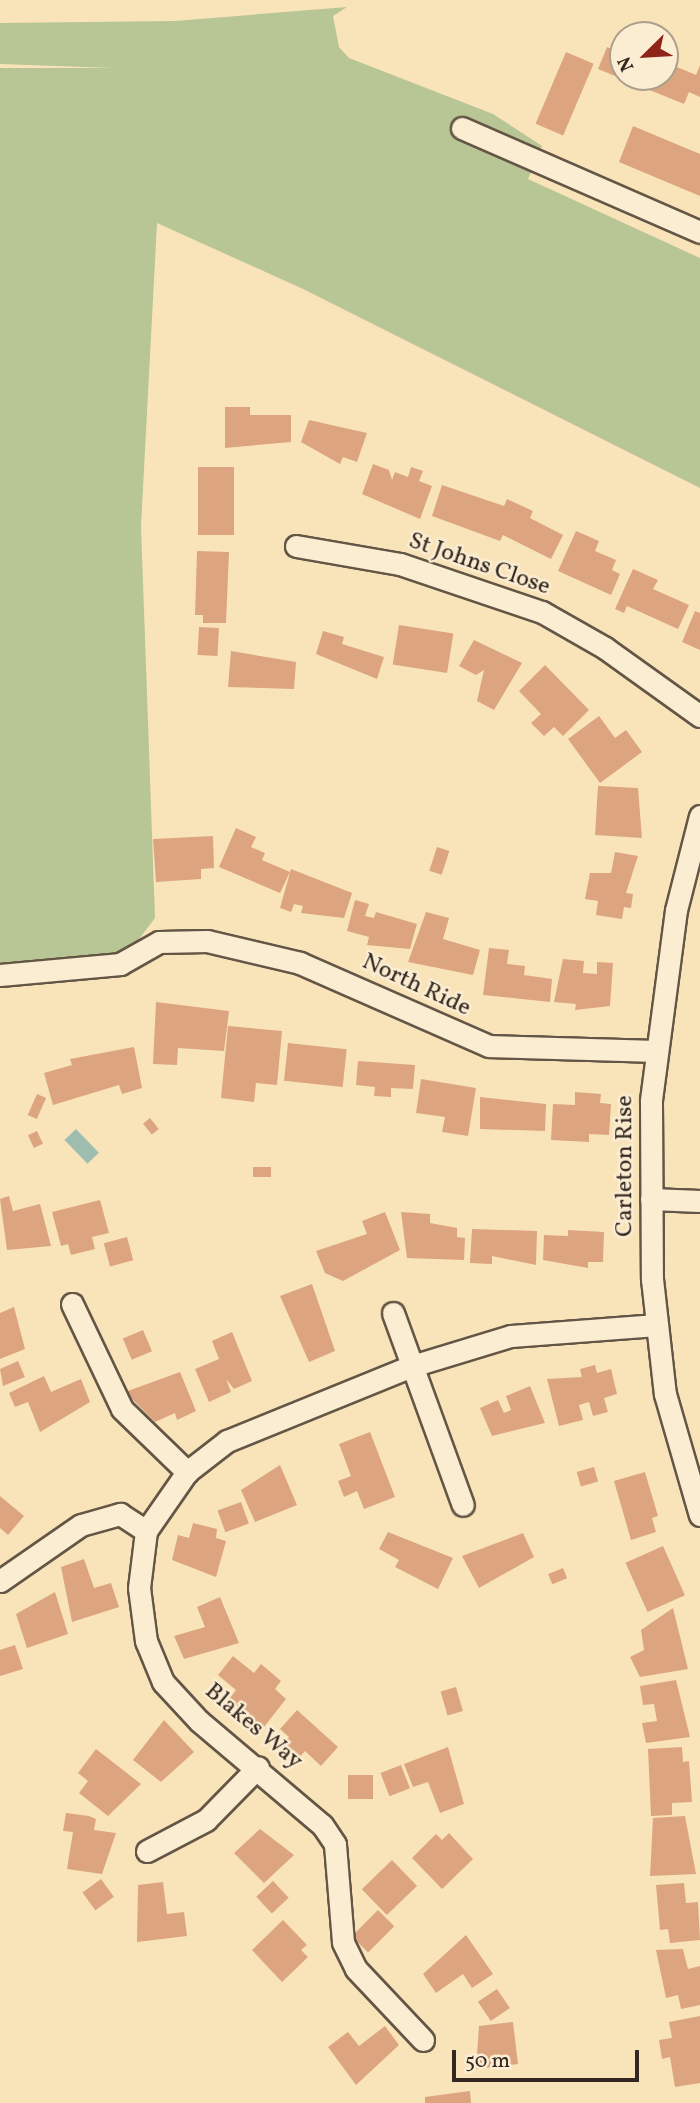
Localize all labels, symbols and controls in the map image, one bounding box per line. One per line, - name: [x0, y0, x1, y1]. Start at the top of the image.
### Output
- north arrow: [609, 21, 679, 91]
- text: N: [612, 52, 641, 75]
- street label: St Johns Close: [404, 527, 554, 603]
- street label: North Ride: [357, 948, 475, 1024]
- street label: Carleton Rise: [612, 1095, 640, 1237]
- street label: Blakes Way: [198, 1677, 308, 1777]
- scale bar: [455, 2036, 642, 2080]
- text: 50 m: [465, 2047, 510, 2076]

